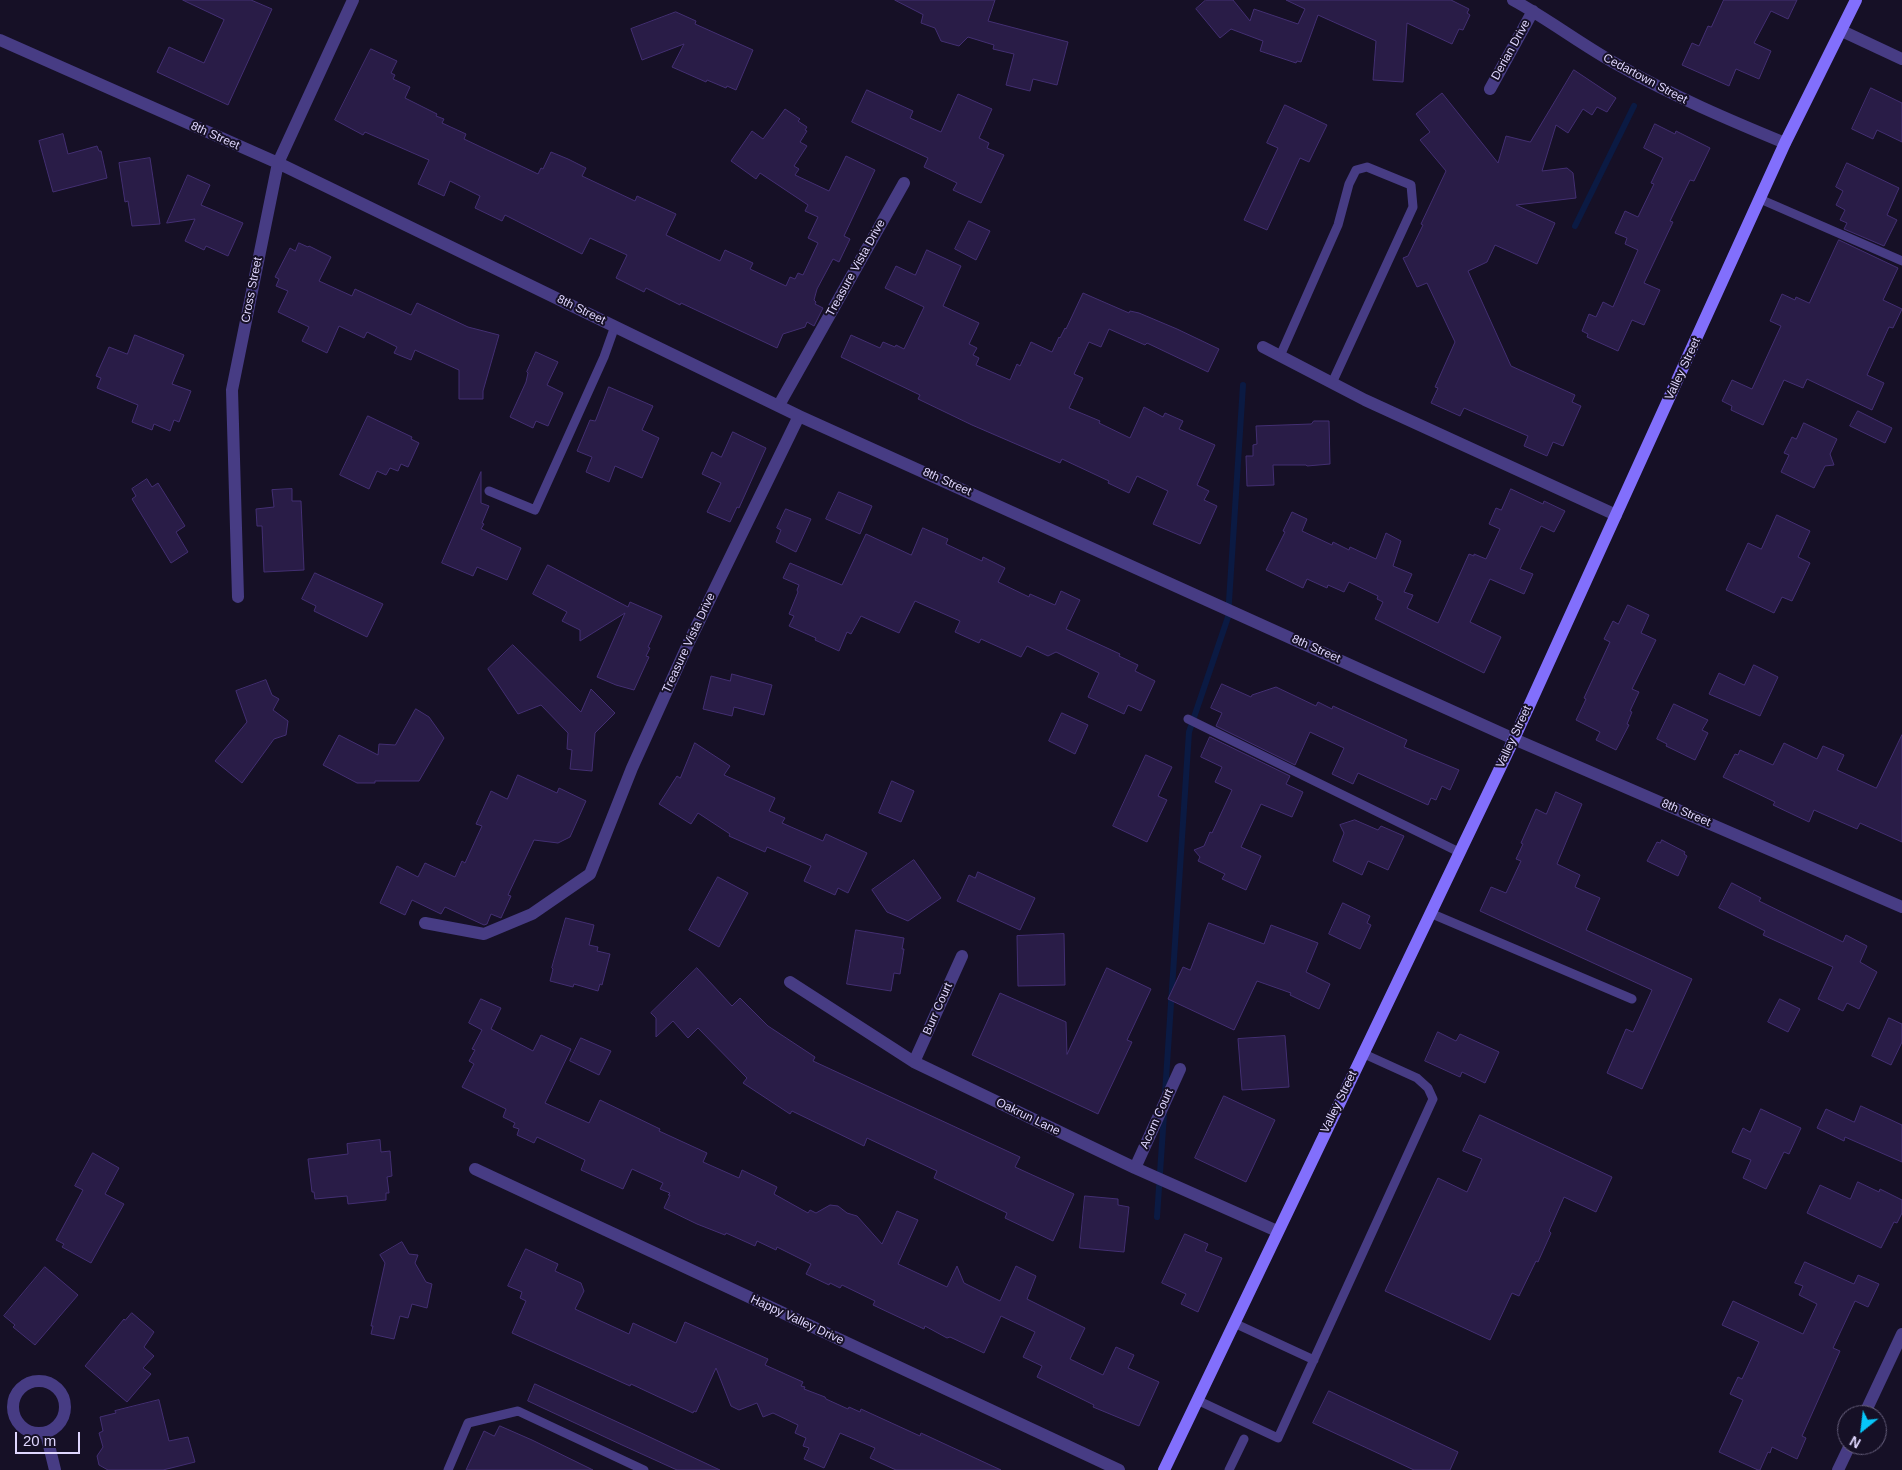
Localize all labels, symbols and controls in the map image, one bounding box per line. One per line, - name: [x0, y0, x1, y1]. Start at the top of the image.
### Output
- street label: Derian Drive: [1489, 17, 1533, 83]
- street label: Cedartown Street: [1600, 51, 1690, 107]
- street label: 8th Street: [188, 119, 242, 153]
- street label: Treasure Vista Drive: [823, 217, 889, 319]
- street label: Cross Street: [239, 256, 265, 324]
- street label: 8th Street: [554, 292, 608, 328]
- street label: Valley Street: [1662, 336, 1704, 402]
- street label: 8th Street: [920, 465, 974, 499]
- street label: Treasure Vista Drive: [660, 591, 718, 695]
- street label: 8th Street: [1289, 632, 1343, 666]
- street label: Valley Street: [1493, 704, 1535, 770]
- street label: 8th Street: [1659, 796, 1713, 830]
- street label: Burr Court: [920, 981, 956, 1037]
- street label: Valley Street: [1318, 1069, 1360, 1135]
- street label: Acorn Court: [1137, 1087, 1177, 1151]
- street label: Oakrun Lane: [994, 1095, 1062, 1139]
- street label: Happy Valley Drive: [748, 1292, 846, 1348]
- north arrow: [1837, 1405, 1887, 1455]
- scale bar: [18, 1422, 82, 1454]
- text: 20 m: [23, 1432, 56, 1449]
- text: N: [1847, 1433, 1864, 1452]

